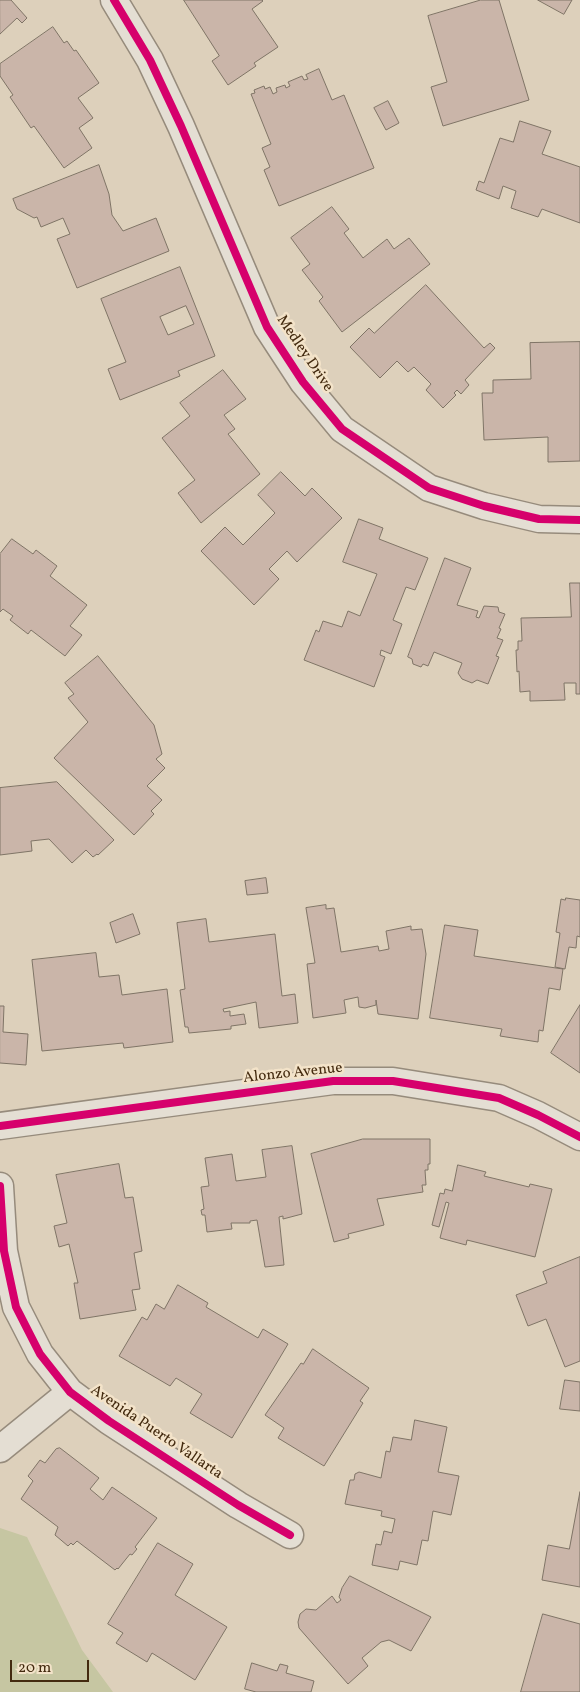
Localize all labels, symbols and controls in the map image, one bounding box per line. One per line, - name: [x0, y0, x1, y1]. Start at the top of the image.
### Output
- street label: Medley Drive: [272, 312, 336, 396]
- street label: Alonzo Avenue: [243, 1060, 343, 1088]
- street label: Avenida Puerto Vallarta: [87, 1382, 225, 1484]
- scale bar: [12, 1650, 91, 1682]
- text: 20 m: [18, 1658, 51, 1679]

